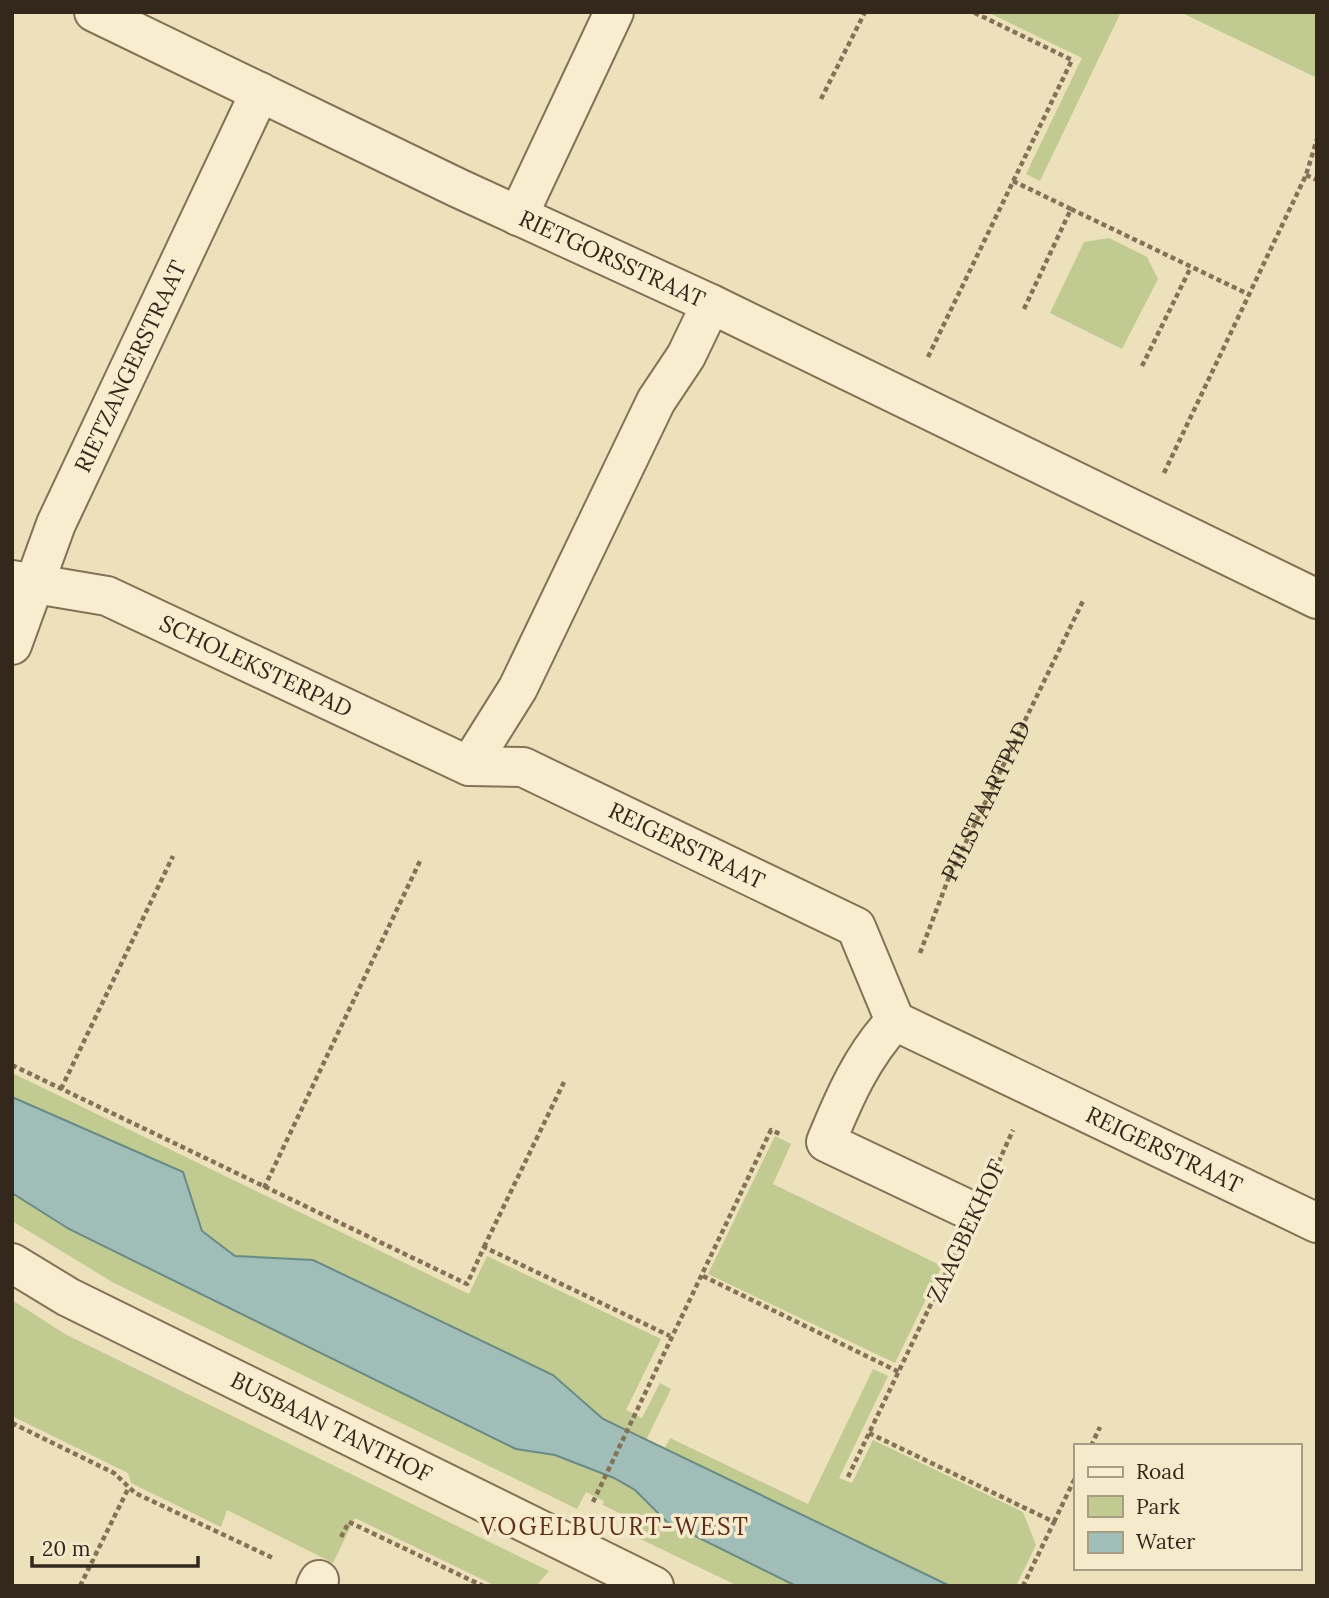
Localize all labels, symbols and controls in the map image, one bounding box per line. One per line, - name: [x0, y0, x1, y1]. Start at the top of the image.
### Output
- street label: RIETGORSSTRAAT: [515, 203, 710, 314]
- street label: RIETZANGERSTRAAT: [68, 255, 192, 477]
- street label: SCHOLEKSTERPAD: [155, 608, 357, 723]
- street label: PIJLSTAARTPAD: [934, 716, 1037, 885]
- street label: REIGERSTRAAT: [604, 795, 770, 895]
- street label: REIGERSTRAAT: [1081, 1100, 1248, 1199]
- street label: ZAAGBEKHOF: [920, 1155, 1011, 1307]
- street label: BUSBAAN TANTHOF: [226, 1365, 437, 1488]
- legend: [1074, 1444, 1301, 1570]
- text: Road: [1136, 1458, 1185, 1485]
- text: Park: [1136, 1493, 1180, 1520]
- district label: VOGELBUURT-WEST: [479, 1511, 750, 1542]
- scale bar: [32, 1524, 198, 1568]
- text: Water: [1136, 1528, 1195, 1555]
- text: 20 m: [42, 1535, 91, 1562]

